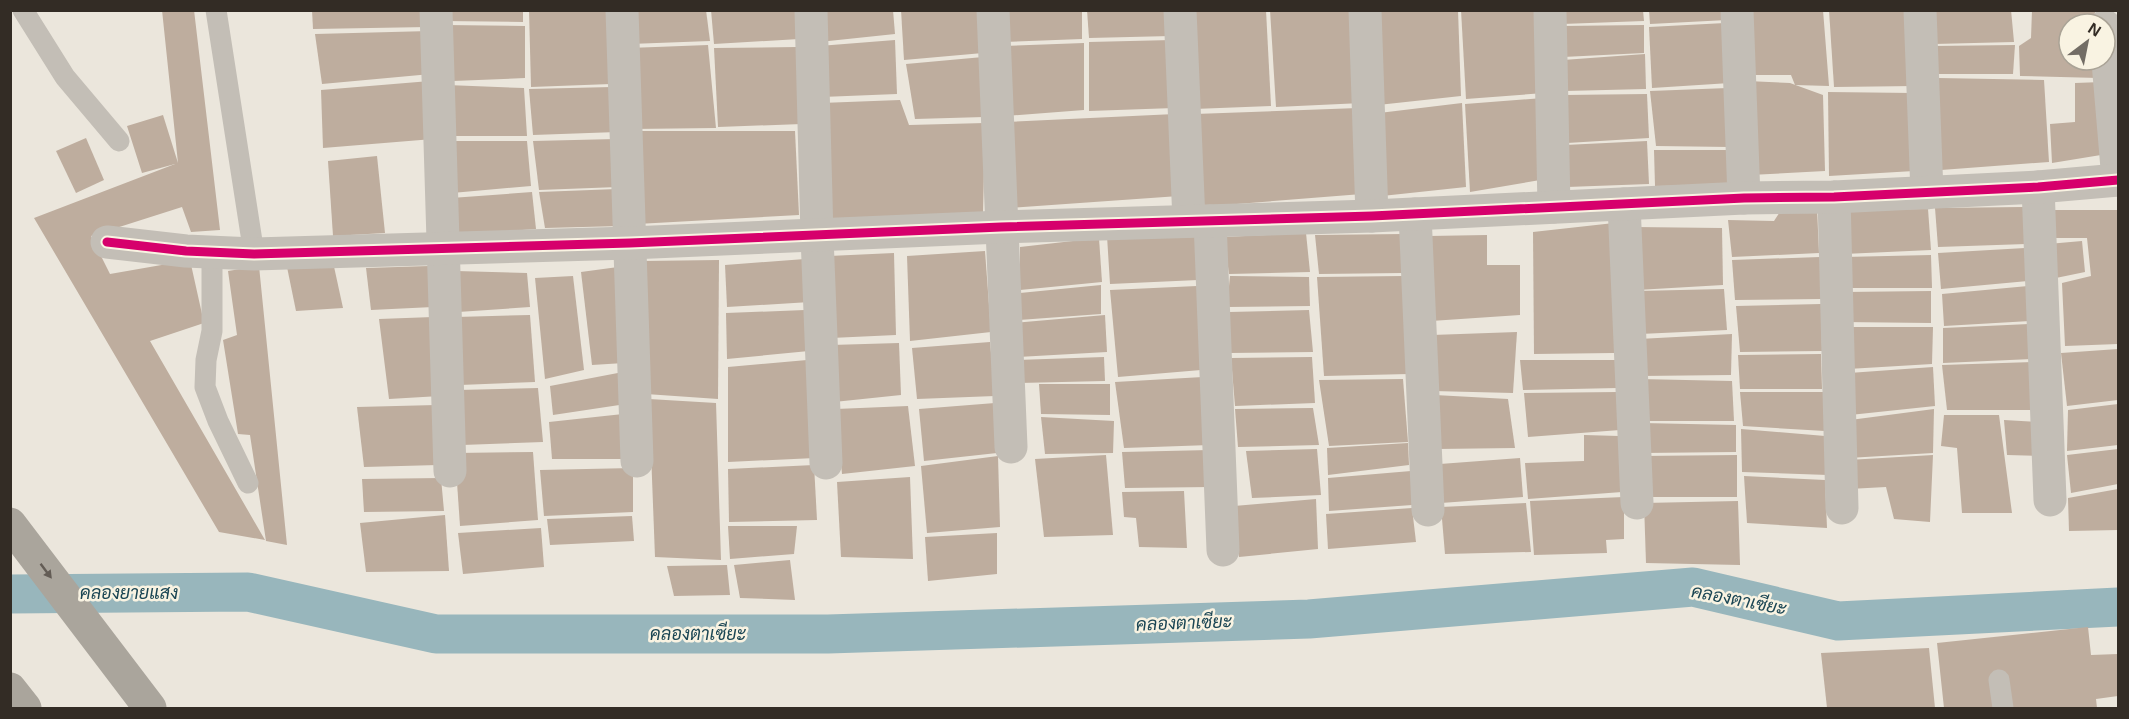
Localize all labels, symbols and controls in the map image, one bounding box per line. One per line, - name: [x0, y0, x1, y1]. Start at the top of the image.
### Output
- north arrow: [2057, 12, 2117, 72]
- text: N: [2085, 19, 2104, 40]
- one-way arrow: [39, 563, 51, 578]
- water label: คลองตาเซียะ: [1690, 578, 1789, 619]
- water label: คลองยายแสง: [80, 583, 178, 603]
- water label: คลองตาเซียะ: [1135, 608, 1233, 635]
- water label: คลองตาเซียะ: [650, 621, 747, 644]

